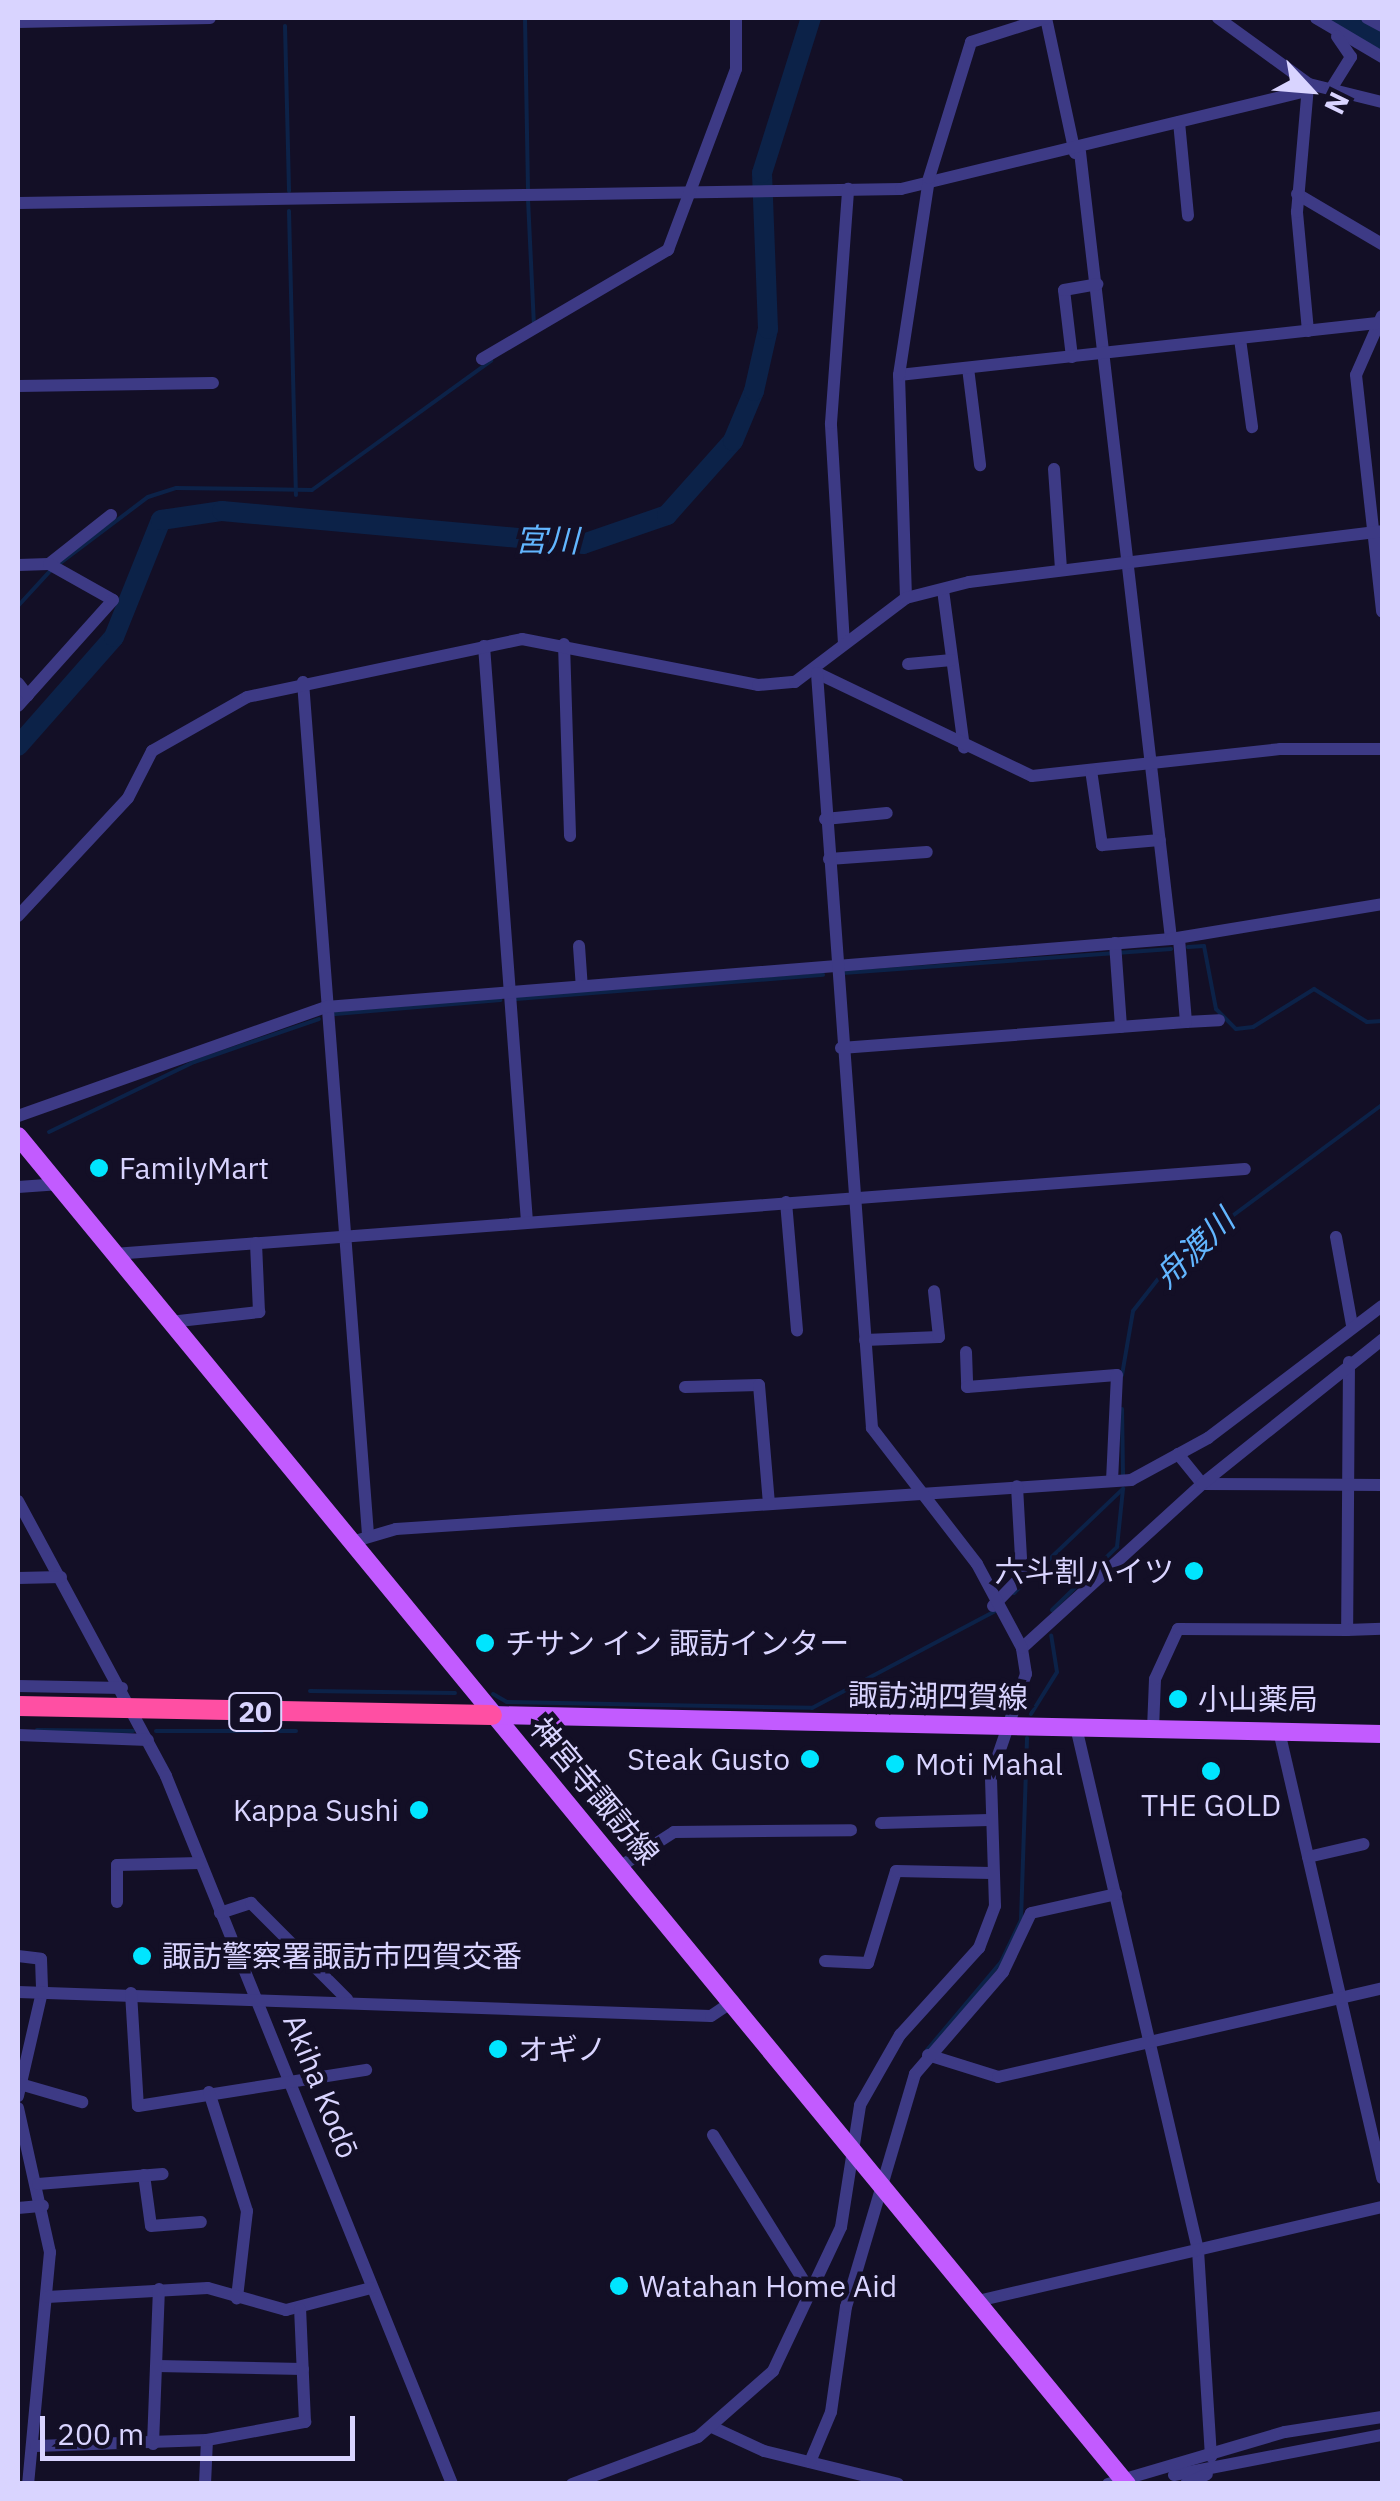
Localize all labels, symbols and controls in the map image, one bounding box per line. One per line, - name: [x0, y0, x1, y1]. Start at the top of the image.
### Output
- north arrow: [1260, 40, 1360, 140]
- text: N: [1316, 86, 1358, 121]
- water label: 宮川: [515, 520, 579, 560]
- place label: FamilyMart: [119, 1150, 269, 1186]
- marker: FamilyMart: [88, 1157, 110, 1179]
- water label: 舟渡川: [1146, 1201, 1242, 1295]
- place label: 六斗割ハイツ: [994, 1553, 1174, 1589]
- marker: 六斗割ハイツ: [1183, 1560, 1205, 1582]
- place label: チサン イン 諏訪インター: [505, 1625, 849, 1661]
- marker: チサン イン 諏訪インター: [474, 1632, 496, 1654]
- street label: 諏訪湖四賀線: [848, 1676, 1028, 1716]
- place label: 小山薬局: [1198, 1681, 1318, 1717]
- marker: 小山薬局: [1167, 1688, 1189, 1710]
- road number: 20: [228, 1689, 282, 1735]
- street label: 神宮寺諏訪線: [523, 1710, 667, 1872]
- place label: Steak Gusto: [627, 1741, 790, 1777]
- place label: Moti Mahal: [915, 1746, 1063, 1782]
- marker: Steak Gusto: [799, 1748, 821, 1770]
- marker: Moti Mahal: [884, 1753, 906, 1775]
- marker: THE GOLD: [1200, 1760, 1222, 1782]
- place label: THE GOLD: [1141, 1787, 1281, 1823]
- place label: Kappa Sushi: [233, 1792, 399, 1828]
- marker: Kappa Sushi: [408, 1799, 430, 1821]
- place label: 諏訪警察署諏訪市四賀交番: [162, 1938, 522, 1974]
- marker: 諏訪警察署諏訪市四賀交番: [131, 1945, 153, 1967]
- street label: Akiha Kodō: [276, 2009, 366, 2163]
- place label: オギノ: [518, 2031, 608, 2067]
- marker: オギノ: [487, 2038, 509, 2060]
- place label: Watahan Home Aid: [639, 2268, 897, 2304]
- marker: Watahan Home Aid: [608, 2275, 630, 2297]
- scale bar: [45, 2396, 360, 2458]
- text: 200 m: [57, 2414, 144, 2453]

